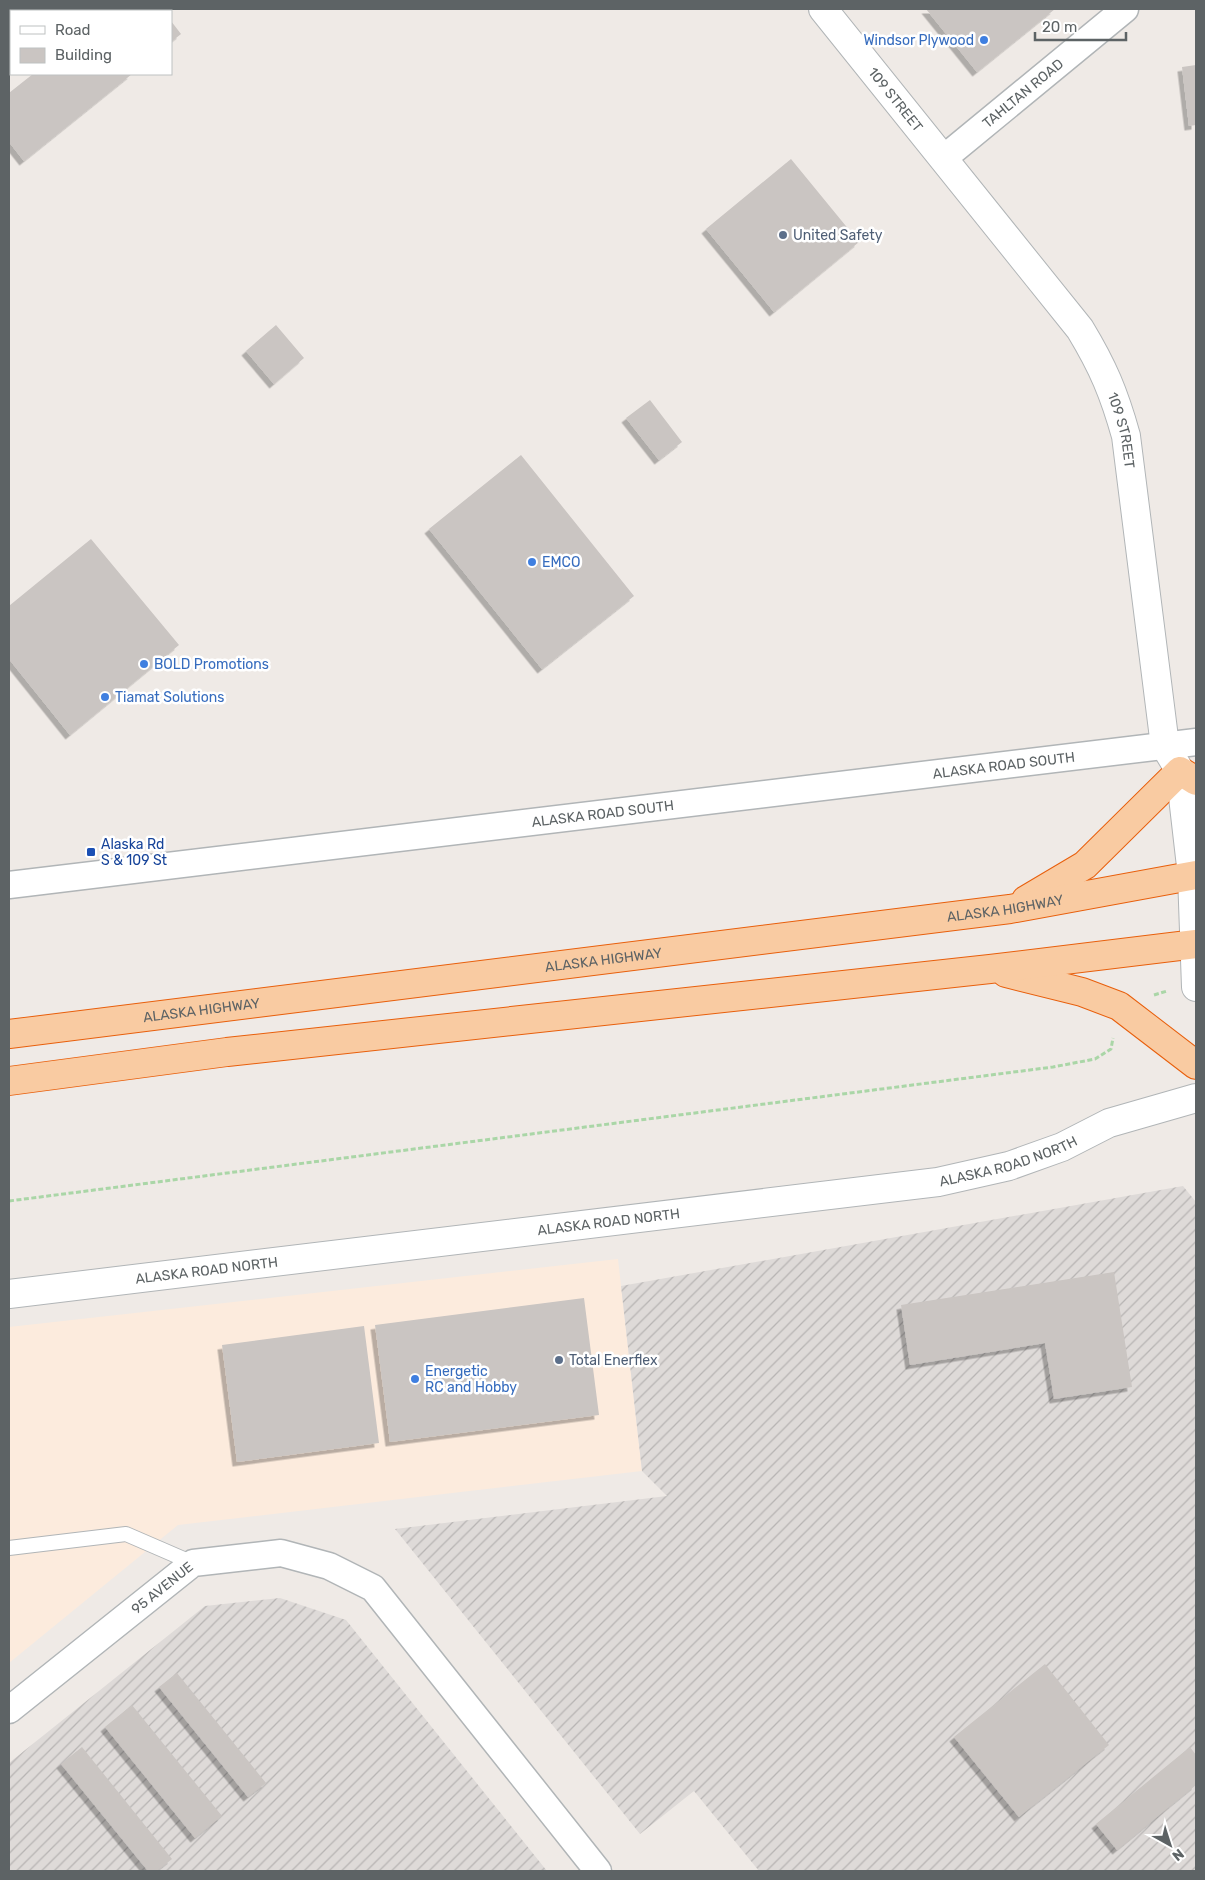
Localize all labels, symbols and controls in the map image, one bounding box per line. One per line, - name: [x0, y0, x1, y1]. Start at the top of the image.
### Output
- legend: [10, 10, 172, 75]
- scale bar: [1035, 10, 1126, 42]
- text: 20 m: [1042, 18, 1077, 36]
- text: Road: [55, 21, 91, 39]
- place label: Windsor Plywood: [863, 32, 974, 49]
- marker: Windsor Plywood: [978, 34, 990, 46]
- text: Building: [55, 46, 112, 64]
- street label: TAHLTAN ROAD: [979, 55, 1067, 131]
- street label: 109 STREET: [865, 64, 927, 135]
- place label: United Safety: [793, 227, 883, 244]
- marker: United Safety: [777, 229, 789, 241]
- street label: 109 STREET: [1104, 390, 1138, 469]
- place label: EMCO: [542, 554, 580, 571]
- marker: EMCO: [526, 556, 538, 568]
- place label: BOLD Promotions: [154, 656, 269, 673]
- marker: BOLD Promotions: [138, 658, 150, 670]
- place label: Tiamat Solutions: [115, 689, 224, 706]
- marker: Tiamat Solutions: [99, 691, 111, 703]
- street label: ALASKA ROAD SOUTH: [932, 748, 1076, 782]
- street label: ALASKA ROAD SOUTH: [531, 796, 675, 830]
- place label: Alaska Rd S & 109 St: [101, 836, 168, 869]
- marker: Alaska Rd S & 109 St: [85, 846, 97, 858]
- street label: ALASKA HIGHWAY: [946, 891, 1065, 925]
- street label: ALASKA HIGHWAY: [544, 944, 663, 976]
- street label: ALASKA HIGHWAY: [142, 994, 261, 1026]
- street label: ALASKA ROAD NORTH: [938, 1132, 1080, 1190]
- street label: ALASKA ROAD NORTH: [536, 1205, 681, 1239]
- street label: ALASKA ROAD NORTH: [134, 1253, 279, 1287]
- place label: Total Enerflex: [569, 1352, 658, 1369]
- marker: Total Enerflex: [553, 1354, 565, 1366]
- place label: Energetic RC and Hobby: [425, 1363, 517, 1396]
- marker: Energetic RC and Hobby: [409, 1373, 421, 1385]
- street label: 95 AVENUE: [128, 1558, 196, 1617]
- north arrow: [1145, 1820, 1195, 1870]
- text: N: [1169, 1845, 1187, 1864]

